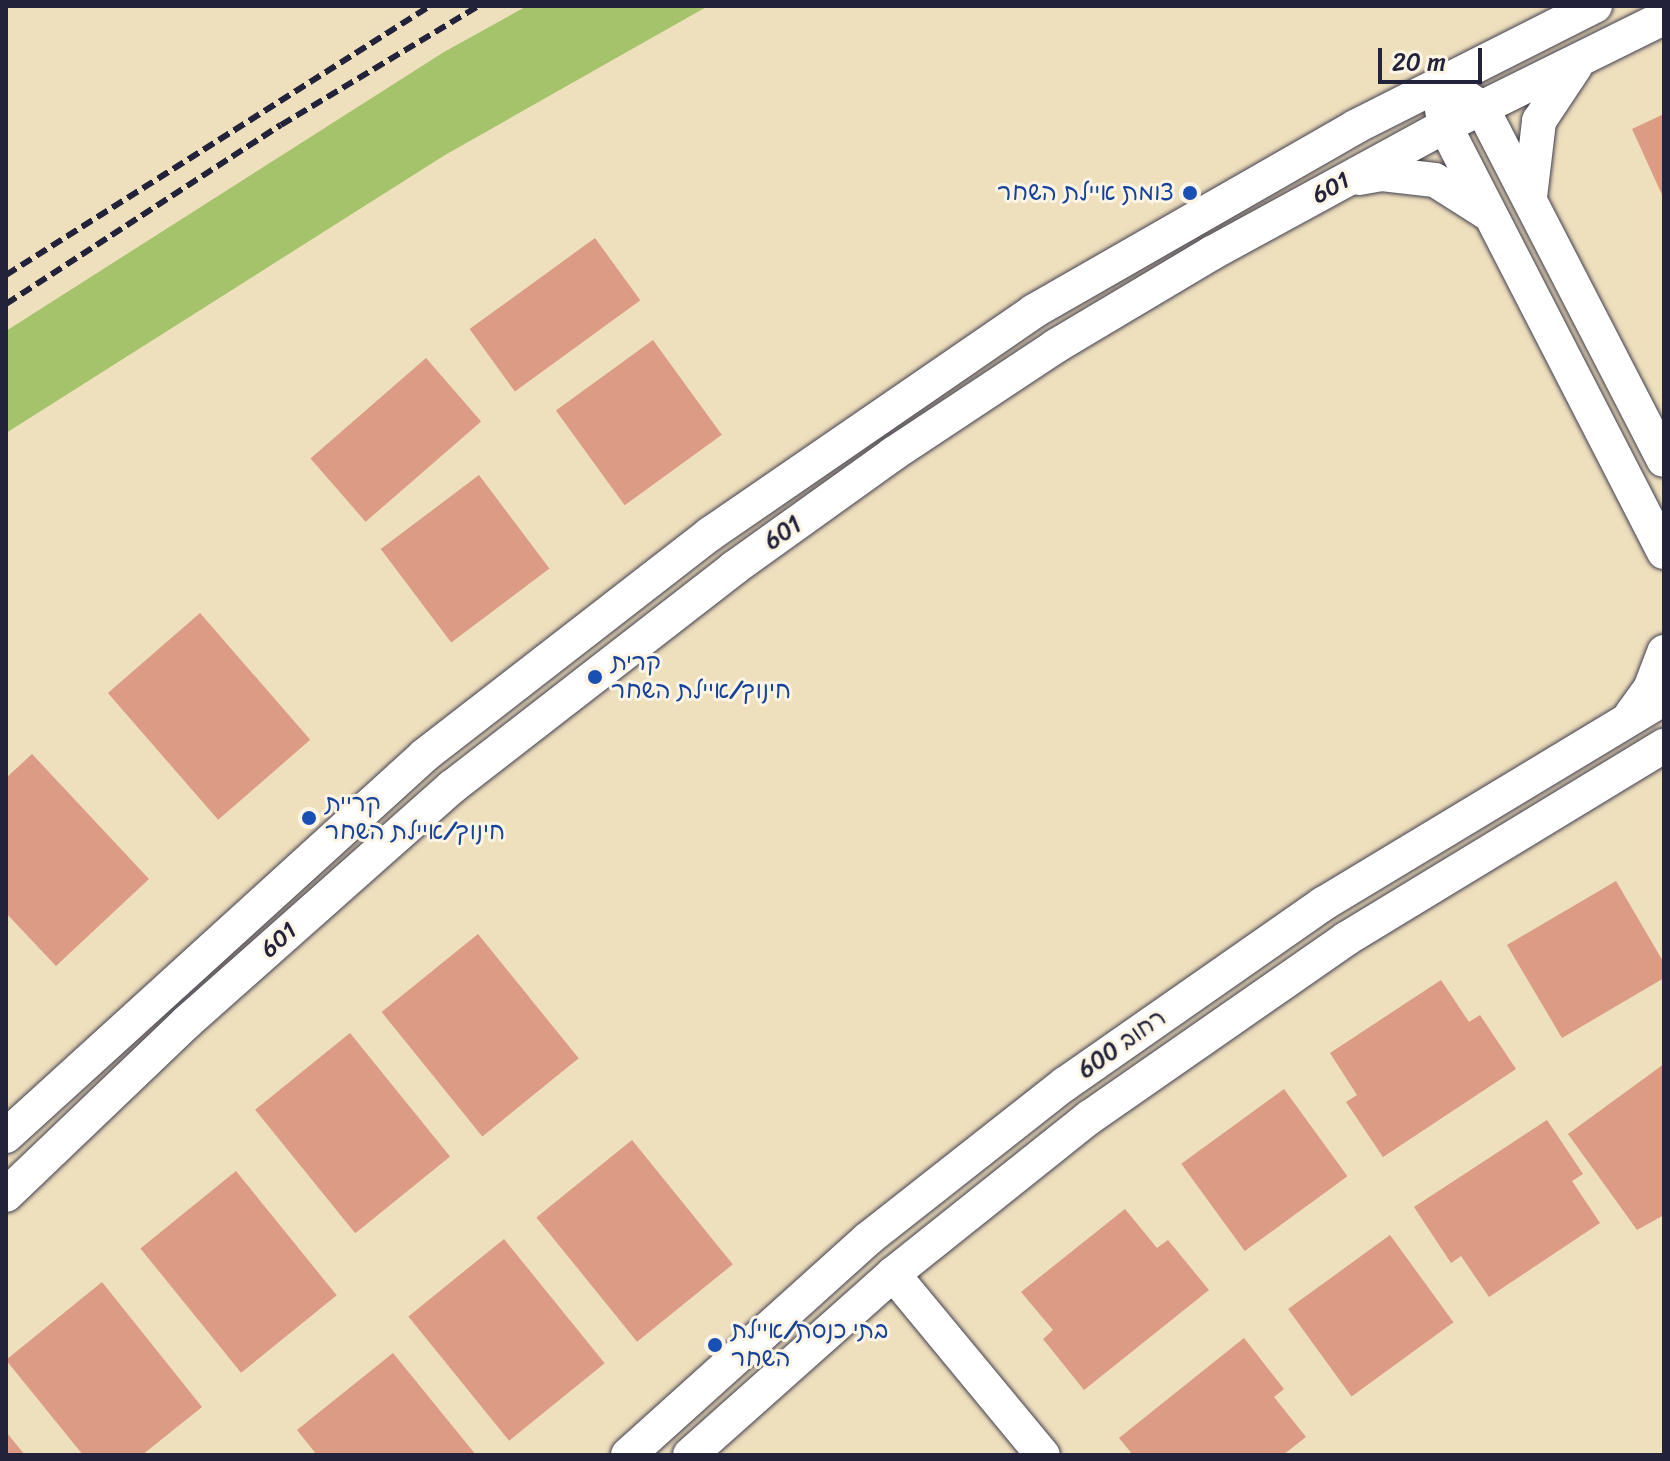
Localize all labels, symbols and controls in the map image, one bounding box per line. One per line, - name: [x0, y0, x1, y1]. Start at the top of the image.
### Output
- scale bar: [1382, 32, 1486, 82]
- text: 20 m: [1392, 41, 1446, 83]
- street label: 601: [1307, 166, 1355, 210]
- place label: צומת איילת השחר: [997, 179, 1174, 207]
- marker: צומת איילת השחר: [1181, 184, 1199, 202]
- street label: 601: [759, 510, 807, 556]
- place label: קרית חינוך/איילת השחר: [611, 649, 791, 705]
- marker: קרית חינוך/איילת השחר: [586, 668, 604, 686]
- place label: קריית חינוך/איילת השחר: [325, 790, 505, 846]
- marker: קריית חינוך/איילת השחר: [300, 809, 318, 827]
- street label: 601: [255, 916, 303, 964]
- street label: רחוב 600: [1073, 1003, 1171, 1085]
- place label: בתי כנסת/איילת השחר: [731, 1317, 888, 1373]
- marker: בתי כנסת/איילת השחר: [706, 1336, 724, 1354]

